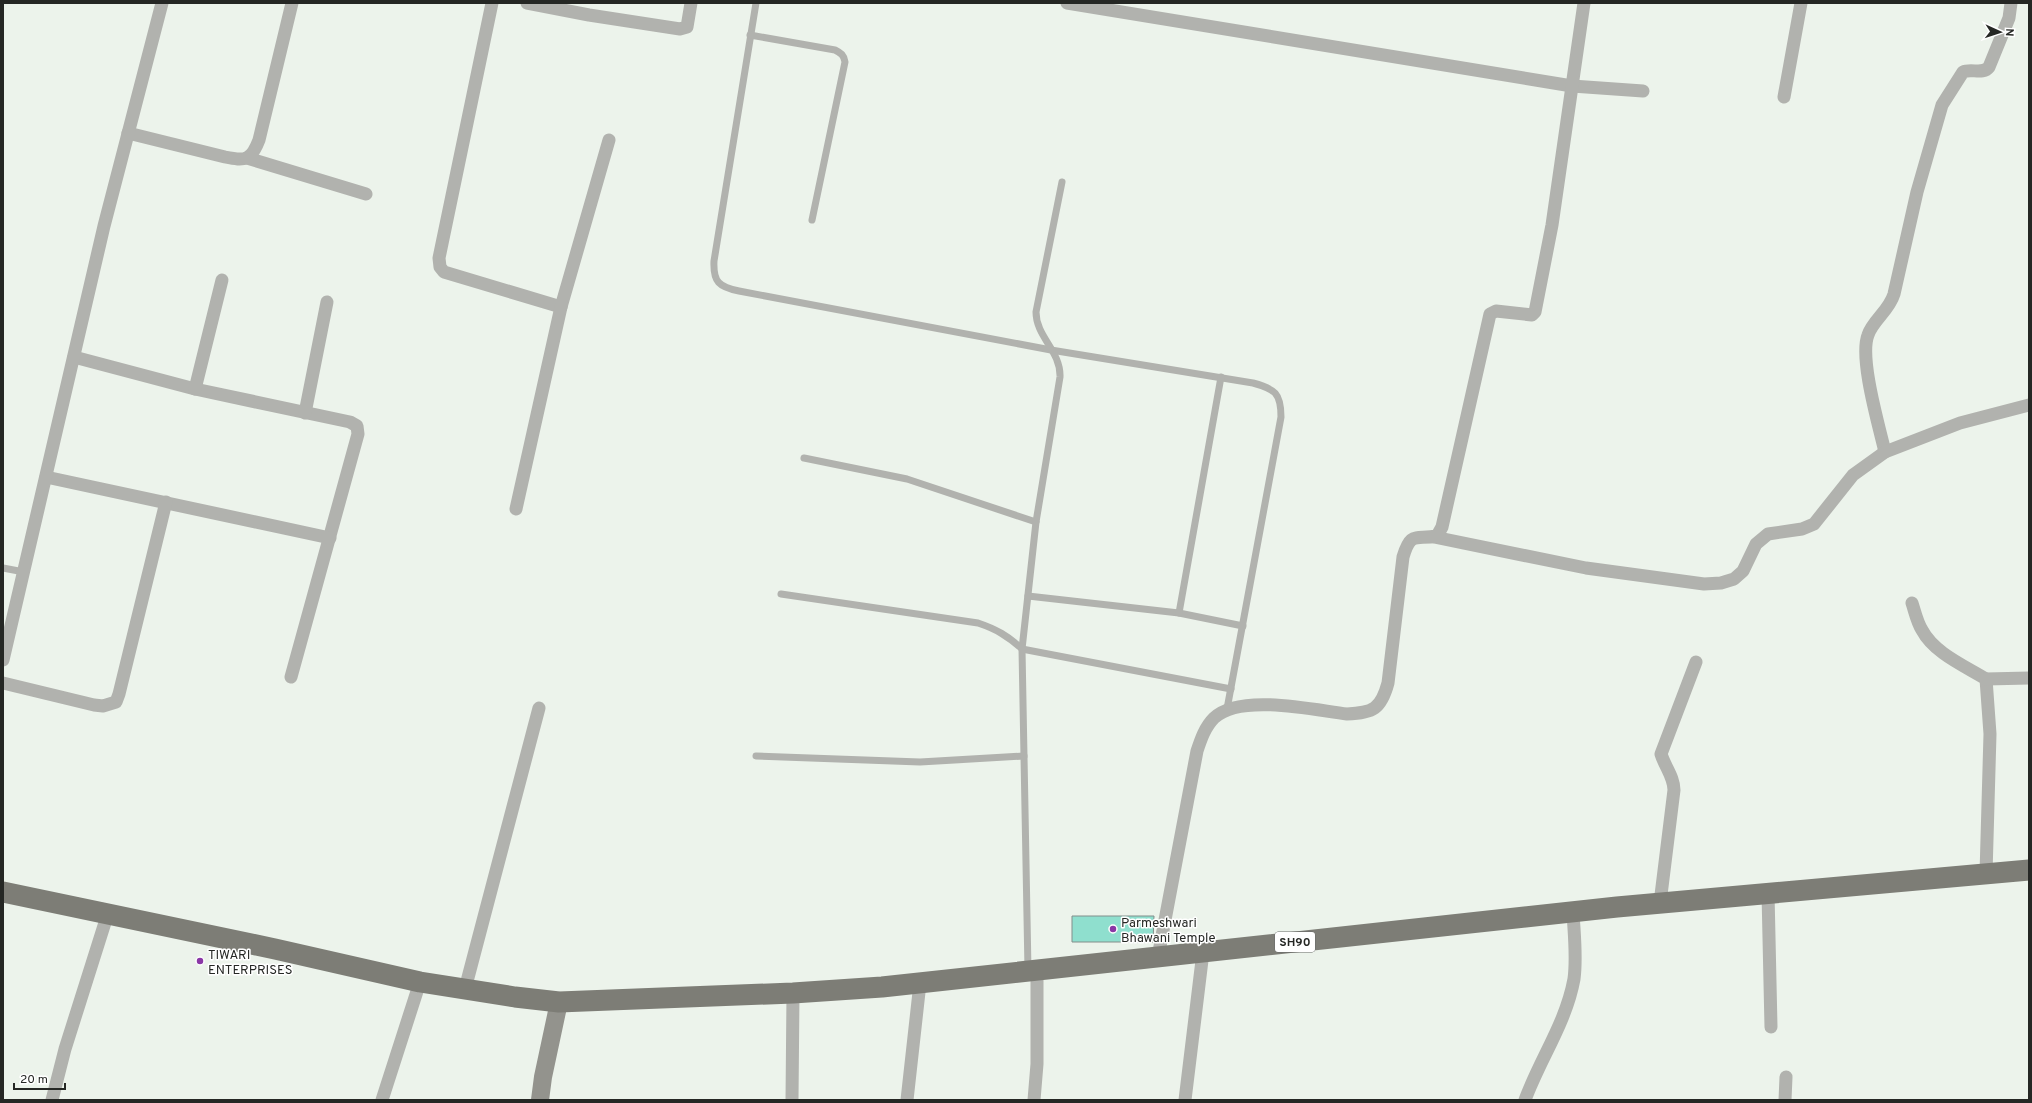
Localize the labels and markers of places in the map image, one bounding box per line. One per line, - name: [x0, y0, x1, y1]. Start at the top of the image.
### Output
- place label: Parmeshwari Bhawani Temple: [1121, 916, 1215, 947]
- marker: Parmeshwari Bhawani Temple: [1108, 924, 1118, 934]
- place label: TIWARI ENTERPRISES: [208, 948, 292, 979]
- marker: TIWARI ENTERPRISES: [195, 956, 205, 966]

